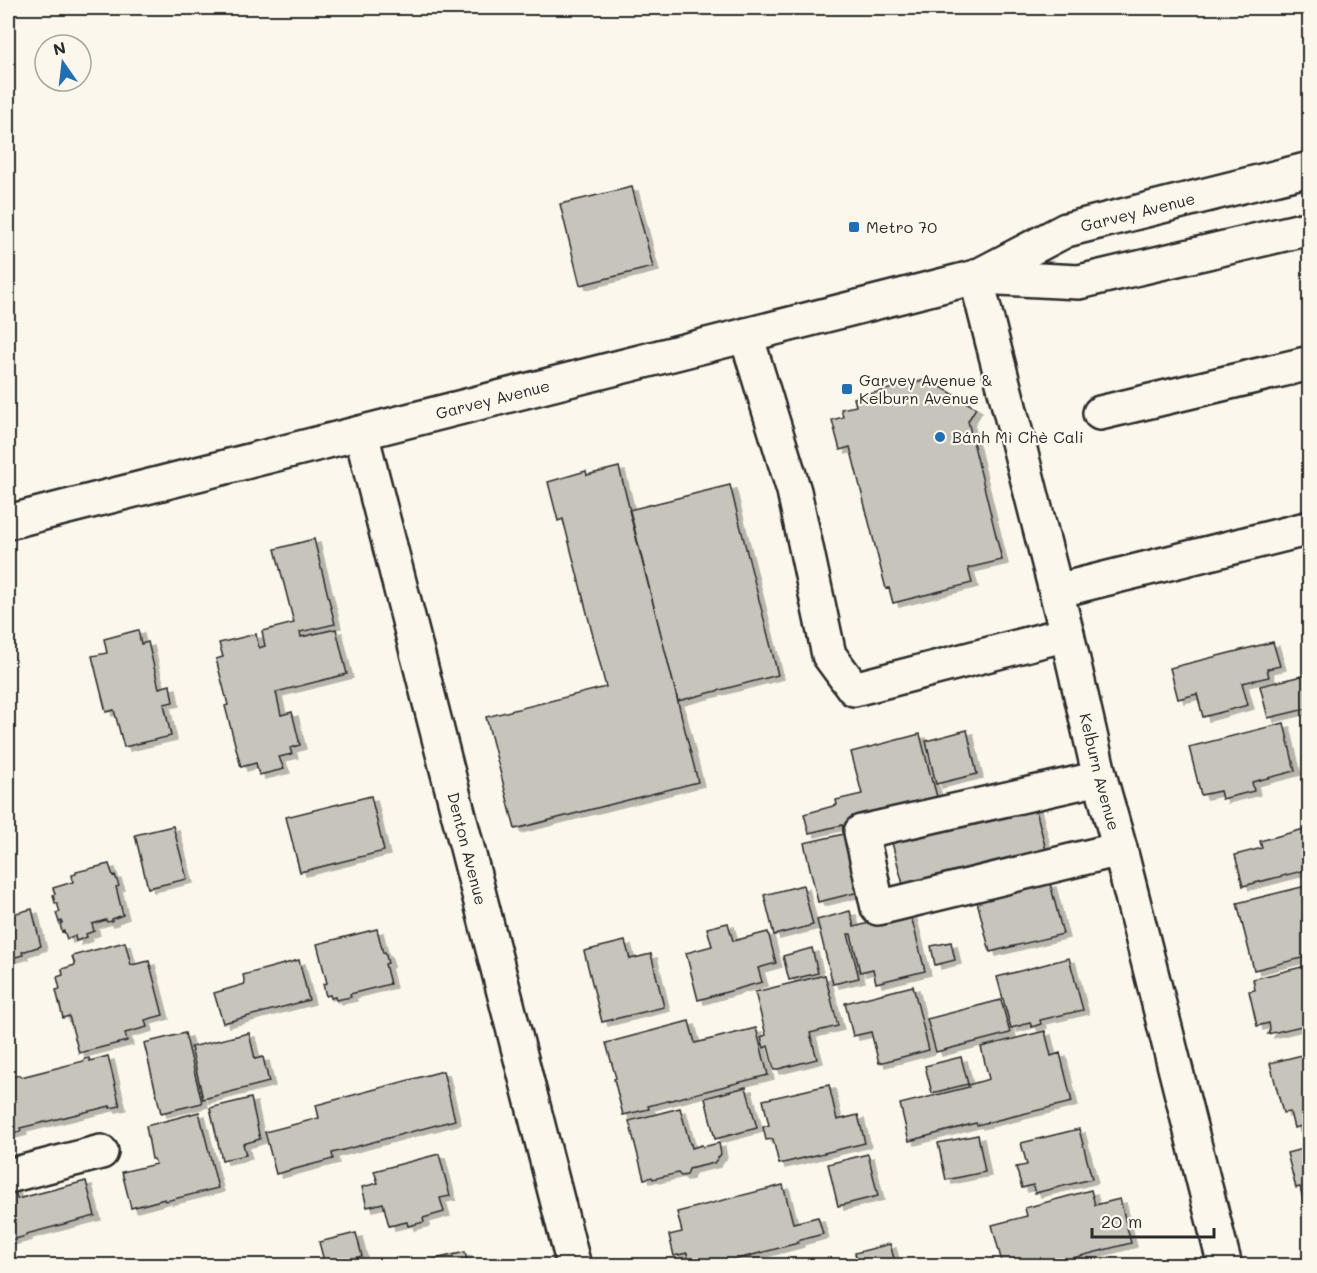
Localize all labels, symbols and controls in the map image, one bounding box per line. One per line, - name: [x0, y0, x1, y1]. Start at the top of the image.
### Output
- north arrow: [33, 33, 93, 93]
- text: N: [51, 36, 68, 60]
- street label: Garvey Avenue: [1078, 187, 1197, 236]
- place label: Metro 70: [866, 216, 937, 237]
- marker: Metro 70: [847, 220, 861, 234]
- place label: Garvey Avenue & Kelburn Avenue: [859, 369, 993, 408]
- street label: Garvey Avenue: [433, 374, 552, 423]
- marker: Garvey Avenue & Kelburn Avenue: [840, 382, 854, 396]
- place label: Bánh Mì Chè Cali: [952, 426, 1084, 447]
- marker: Bánh Mì Chè Cali: [933, 430, 947, 444]
- street label: Kelburn Avenue: [1075, 711, 1125, 833]
- street label: Denton Avenue: [443, 790, 492, 907]
- scale bar: [1092, 1201, 1214, 1239]
- text: 20 m: [1101, 1209, 1142, 1233]

